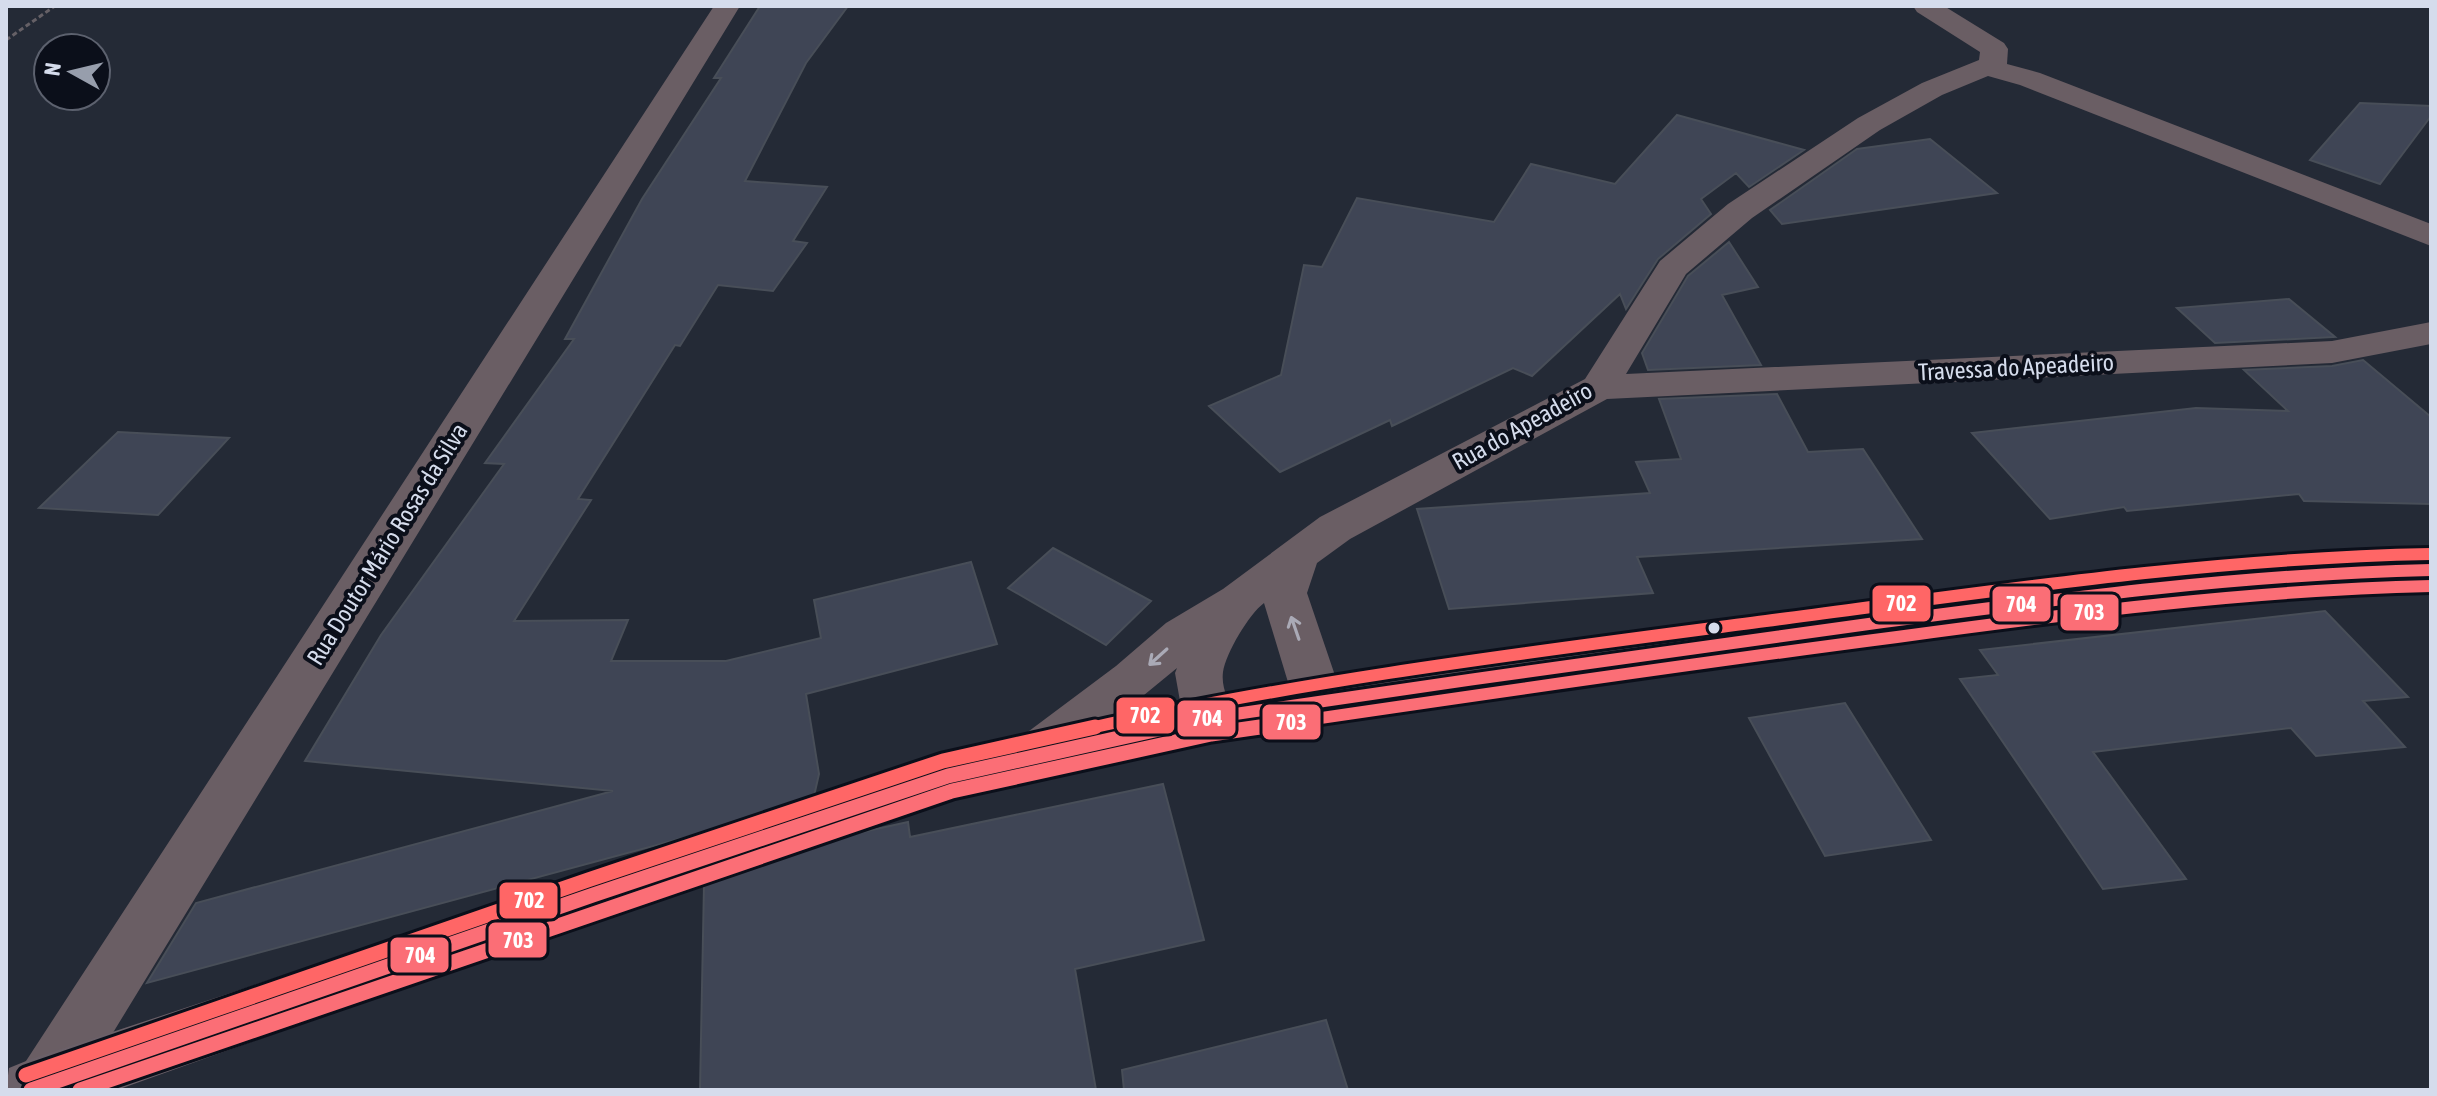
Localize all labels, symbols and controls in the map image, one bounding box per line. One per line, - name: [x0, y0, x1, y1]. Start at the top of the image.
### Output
- north arrow: [32, 32, 112, 112]
- text: N: [38, 61, 66, 77]
- street label: Travessa do Apeadeiro: [1917, 348, 2115, 386]
- street label: Rua do Apeadeiro: [1448, 377, 1596, 475]
- street label: Rua Doutor Mário Rosas da Silva: [301, 418, 473, 670]
- line badge: 702: [1871, 584, 1932, 623]
- line badge: 704: [1991, 585, 2052, 623]
- text: 702: [1885, 590, 1917, 616]
- text: 704: [2005, 591, 2037, 617]
- line badge: 703: [2059, 593, 2120, 632]
- text: 703: [2073, 599, 2105, 625]
- one-way arrow: [1286, 616, 1301, 641]
- unlabelled marker: [1706, 620, 1722, 636]
- one-way arrow: [1148, 648, 1168, 666]
- line badge: 702: [1115, 696, 1176, 735]
- line badge: 704: [1176, 699, 1237, 738]
- text: 702: [1129, 702, 1161, 728]
- line badge: 703: [1261, 703, 1322, 741]
- text: 704: [1191, 705, 1223, 731]
- text: 703: [1275, 709, 1307, 735]
- line badge: 702: [498, 881, 559, 920]
- text: 702: [513, 887, 545, 913]
- line badge: 703: [487, 921, 548, 959]
- text: 703: [502, 927, 534, 953]
- line badge: 704: [389, 936, 450, 974]
- text: 704: [404, 942, 436, 968]

